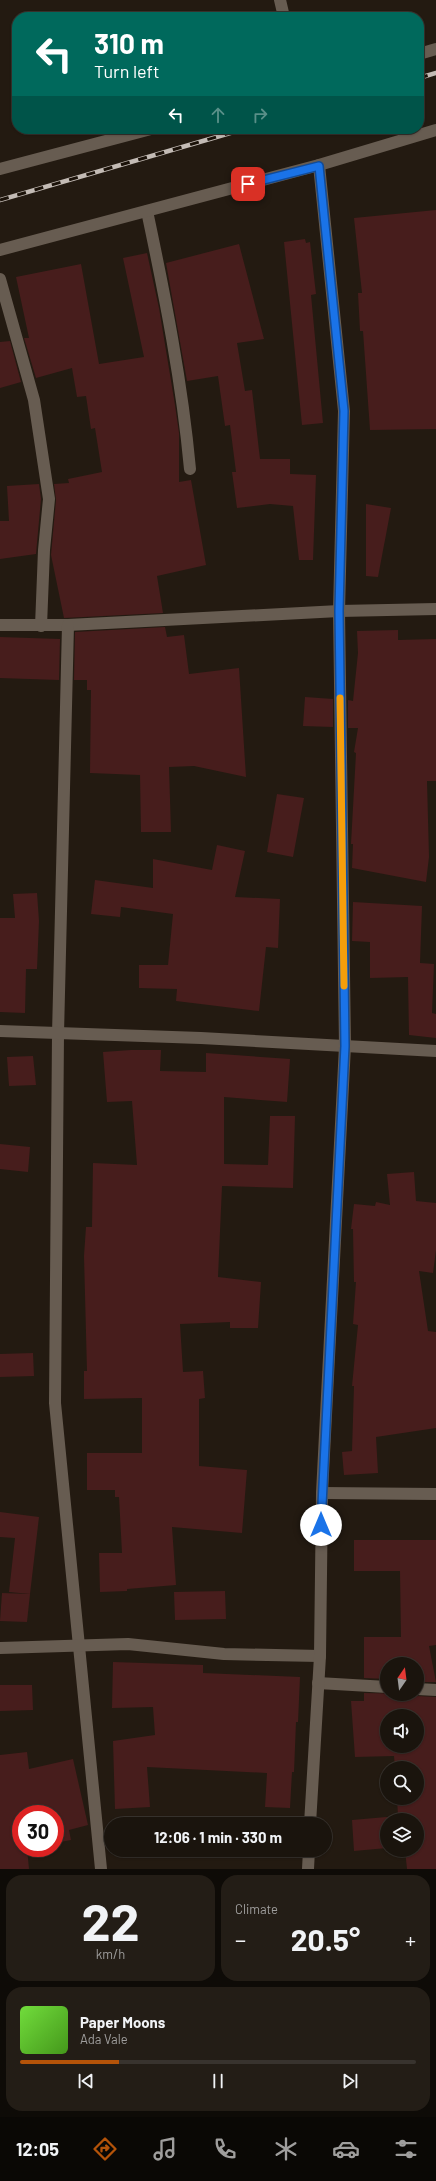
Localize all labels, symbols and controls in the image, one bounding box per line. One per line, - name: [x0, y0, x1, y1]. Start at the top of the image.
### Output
- text: 310 m: [94, 26, 164, 60]
- icon: left: [28, 28, 80, 80]
- text: Turn left: [94, 60, 160, 82]
- icon: left: [165, 104, 187, 126]
- icon: ahead: [207, 104, 229, 126]
- icon: right: [249, 104, 271, 126]
- pin: [231, 167, 265, 201]
- icon: arrive: [237, 173, 259, 195]
- position arrow: [300, 1504, 342, 1546]
- north arrow: [380, 1657, 424, 1701]
- map controls: [380, 1657, 424, 1857]
- button: sound: [380, 1709, 424, 1753]
- button: search: [380, 1761, 424, 1805]
- speed limit sign: 30: [12, 1805, 64, 1857]
- button: layers: [380, 1813, 424, 1857]
- text: 12:06 · 1 min · 330 m: [154, 1828, 282, 1846]
- text: 22: [81, 1889, 140, 1951]
- text: Climate: [235, 1901, 278, 1917]
- text: 20.5°: [291, 1921, 360, 1957]
- text: −: [235, 1926, 246, 1952]
- text: +: [405, 1926, 416, 1952]
- text: km/h: [96, 1946, 125, 1962]
- text: Paper Moons: [80, 2013, 165, 2031]
- text: Ada Vale: [80, 2031, 128, 2047]
- icon: previous: [75, 2070, 97, 2092]
- icon: pause: [207, 2070, 229, 2092]
- icon: next: [339, 2070, 361, 2092]
- icon: directions: [91, 2135, 119, 2163]
- icon: music: [151, 2135, 179, 2163]
- icon: phone: [211, 2135, 239, 2163]
- icon: climate: [272, 2135, 300, 2163]
- icon: car: [332, 2135, 360, 2163]
- icon: filters: [392, 2135, 420, 2163]
- text: 12:05: [16, 2138, 59, 2160]

